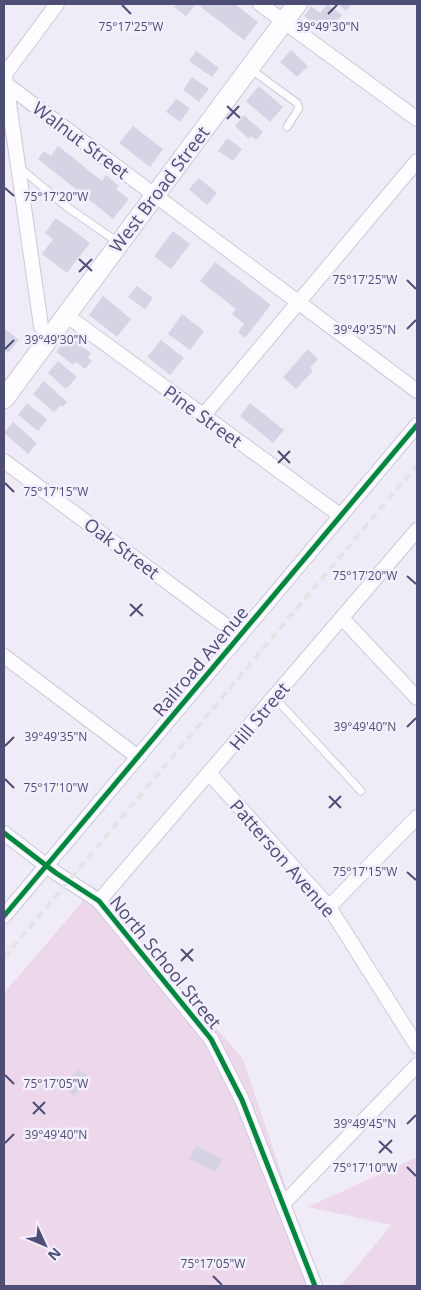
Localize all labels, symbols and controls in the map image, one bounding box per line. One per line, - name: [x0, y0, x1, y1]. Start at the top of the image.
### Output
- text: 75°17'25"W: [99, 18, 163, 35]
- text: 39°49'30"N: [297, 18, 359, 35]
- street label: Walnut Street: [28, 96, 134, 184]
- street label: West Broad Street: [104, 121, 214, 257]
- text: 75°17'20"W: [24, 188, 88, 205]
- text: 75°17'25"W: [333, 271, 397, 288]
- text: 39°49'35"N: [334, 321, 396, 338]
- text: 39°49'30"N: [25, 331, 87, 348]
- street label: Pine Street: [159, 379, 247, 453]
- text: 75°17'15"W: [24, 483, 88, 500]
- street label: Oak Street: [79, 512, 165, 584]
- text: 75°17'20"W: [333, 567, 397, 584]
- street label: Railroad Avenue: [147, 601, 253, 721]
- street label: Hill Street: [223, 677, 295, 755]
- text: 39°49'40"N: [334, 718, 396, 735]
- text: 39°49'35"N: [25, 728, 87, 745]
- text: 75°17'10"W: [24, 779, 88, 796]
- street label: Patterson Avenue: [225, 794, 341, 922]
- text: 75°17'15"W: [333, 863, 397, 880]
- street label: North School Street: [105, 891, 227, 1033]
- text: 75°17'05"W: [24, 1075, 88, 1092]
- text: 39°49'45"N: [334, 1115, 396, 1132]
- text: 39°49'40"N: [25, 1126, 87, 1143]
- text: 75°17'10"W: [333, 1159, 397, 1176]
- north arrow: [20, 1220, 70, 1270]
- text: N: [44, 1244, 66, 1265]
- text: 75°17'05"W: [181, 1255, 245, 1272]

